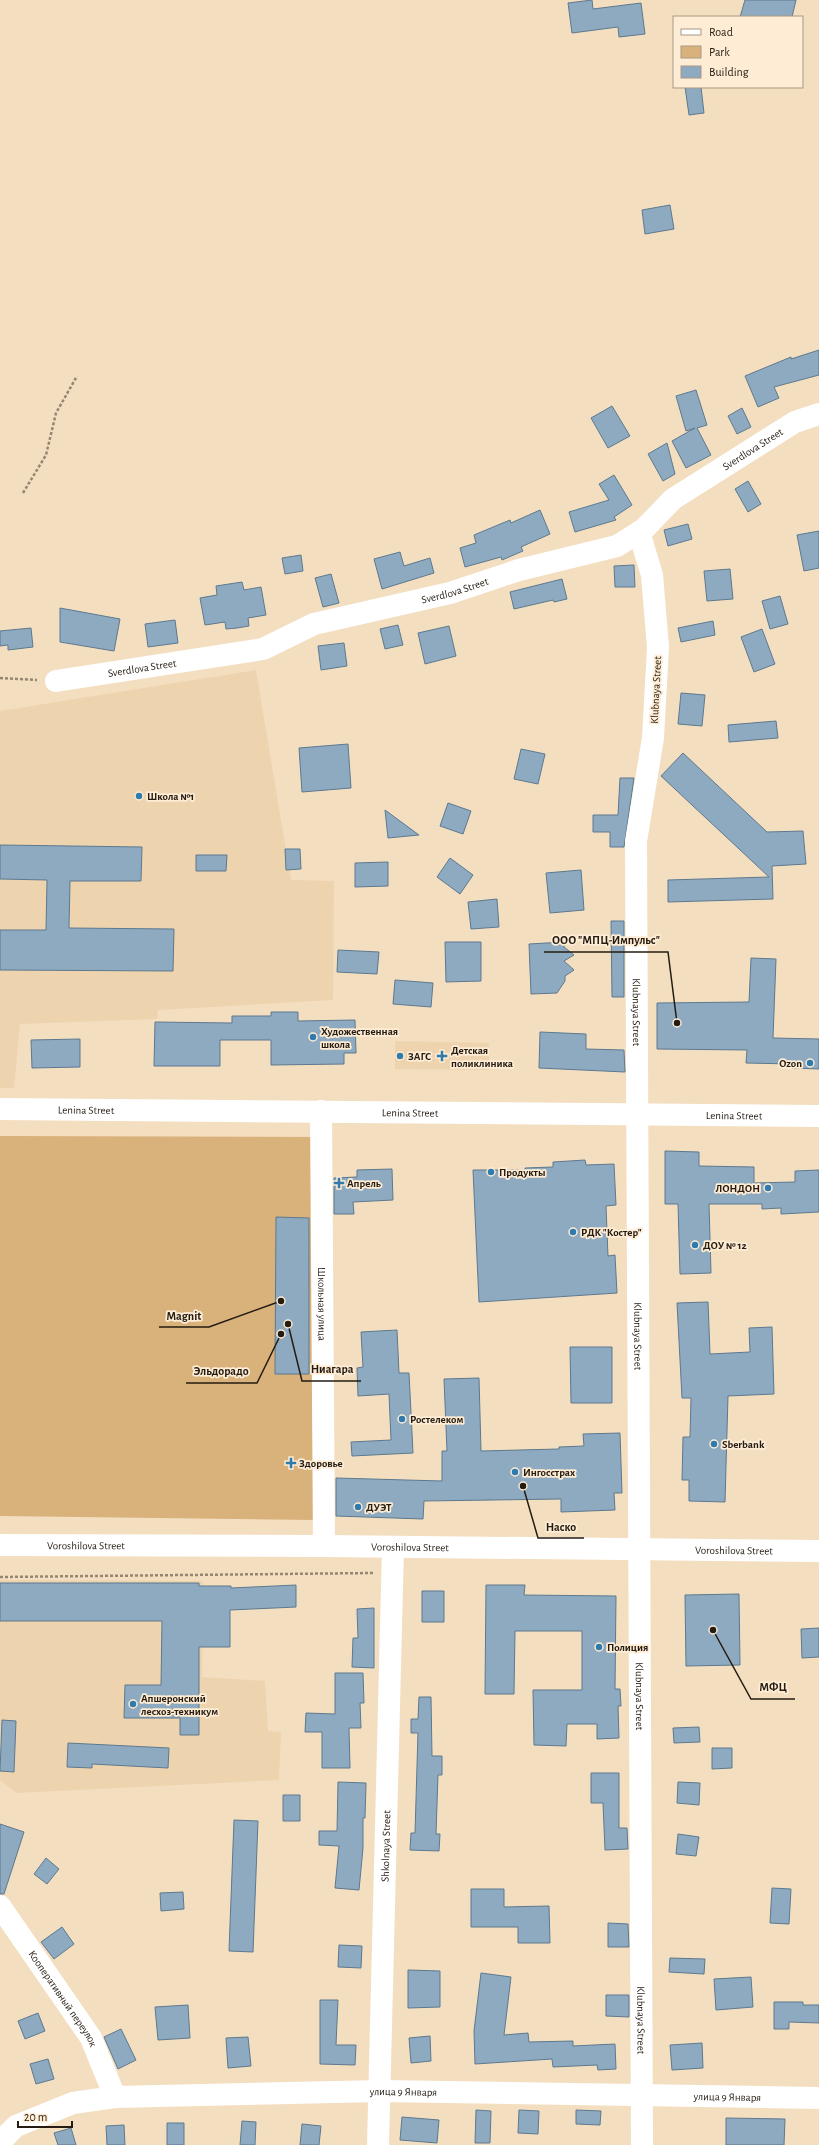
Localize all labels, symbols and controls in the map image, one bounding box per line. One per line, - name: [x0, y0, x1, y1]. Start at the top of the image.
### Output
- legend: [673, 16, 803, 88]
- text: Road: [709, 26, 733, 38]
- text: Park: [709, 46, 730, 58]
- text: Building: [709, 66, 749, 78]
- street label: Sverdlova Street: [720, 425, 785, 472]
- street label: Sverdlova Street: [420, 575, 490, 605]
- street label: Klubnaya Street: [649, 655, 663, 724]
- street label: Sverdlova Street: [107, 657, 177, 678]
- marker: Школа №1: [134, 791, 144, 801]
- place label: Школа №1: [147, 791, 194, 802]
- callout: ООО "МПЦ-Импульс": [544, 928, 668, 952]
- text: ООО "МПЦ-Импульс": [552, 934, 660, 947]
- street label: Klubnaya Street: [631, 978, 642, 1047]
- place label: Художественная школа: [321, 1026, 398, 1050]
- marker: Художественная школа: [308, 1032, 318, 1042]
- place label: Детская поликлиника: [451, 1045, 513, 1069]
- marker: Детская поликлиника: [436, 1050, 448, 1062]
- marker: ЗАГС: [395, 1051, 405, 1061]
- place label: ЗАГС: [408, 1051, 431, 1062]
- place label: Ozon: [779, 1058, 802, 1069]
- marker: Ozon: [805, 1058, 815, 1068]
- street label: Lenina Street: [58, 1104, 115, 1115]
- street label: Lenina Street: [382, 1107, 439, 1118]
- street label: Lenina Street: [706, 1110, 763, 1121]
- marker: Продукты: [486, 1167, 496, 1177]
- place label: Продукты: [499, 1167, 545, 1178]
- marker: Апрель: [334, 1178, 344, 1188]
- place label: Апрель: [347, 1178, 382, 1189]
- place label: ЛОНДОН: [715, 1183, 760, 1194]
- marker: ЛОНДОН: [763, 1183, 773, 1193]
- marker: РДК "Костер": [568, 1227, 578, 1237]
- place label: РДК "Костер": [581, 1227, 642, 1238]
- marker: ДОУ № 12: [690, 1240, 700, 1250]
- place label: ДОУ № 12: [703, 1240, 747, 1251]
- street label: Школьная улица: [317, 1267, 328, 1341]
- street label: Klubnaya Street: [633, 1302, 644, 1371]
- callout: Magnit: [159, 1303, 209, 1327]
- text: Magnit: [167, 1310, 201, 1322]
- callout: Ниагара: [302, 1357, 361, 1381]
- callout: Эльдорадо: [186, 1359, 257, 1383]
- text: Ниагара: [311, 1363, 354, 1375]
- text: Эльдорадо: [193, 1365, 249, 1377]
- marker: Ростелеком: [397, 1414, 407, 1424]
- place label: Ростелеком: [410, 1414, 463, 1425]
- marker: Sberbank: [709, 1439, 719, 1449]
- place label: Sberbank: [722, 1439, 765, 1450]
- marker: Здоровье: [286, 1458, 296, 1468]
- place label: Здоровье: [299, 1458, 343, 1469]
- marker: Ингосстрах: [510, 1467, 520, 1477]
- place label: Ингосстрах: [523, 1467, 575, 1478]
- marker: ДУЭТ: [353, 1502, 363, 1512]
- place label: ДУЭТ: [366, 1502, 392, 1513]
- callout: Наско: [538, 1514, 584, 1538]
- text: Наско: [546, 1521, 576, 1533]
- street label: Voroshilova Street: [47, 1540, 125, 1551]
- street label: Voroshilova Street: [371, 1541, 449, 1553]
- street label: Voroshilova Street: [695, 1544, 773, 1556]
- marker: Полиция: [594, 1642, 604, 1652]
- place label: Полиция: [607, 1642, 648, 1653]
- street label: Klubnaya Street: [634, 1662, 646, 1731]
- callout: МФЦ: [751, 1675, 795, 1699]
- text: МФЦ: [759, 1681, 787, 1693]
- place label: Апшеронский лесхоз-техникум: [141, 1693, 218, 1717]
- marker: Апшеронский лесхоз-техникум: [128, 1699, 138, 1709]
- street label: Shkolnaya Street: [379, 1810, 392, 1882]
- street label: Кооперативный переулок: [27, 1948, 99, 2048]
- street label: Klubnaya Street: [636, 1986, 647, 2055]
- street label: улица 9 Января: [368, 2085, 437, 2097]
- street label: улица 9 Января: [692, 2090, 761, 2103]
- scale bar: [18, 2103, 72, 2129]
- text: 20 m: [24, 2111, 47, 2123]

